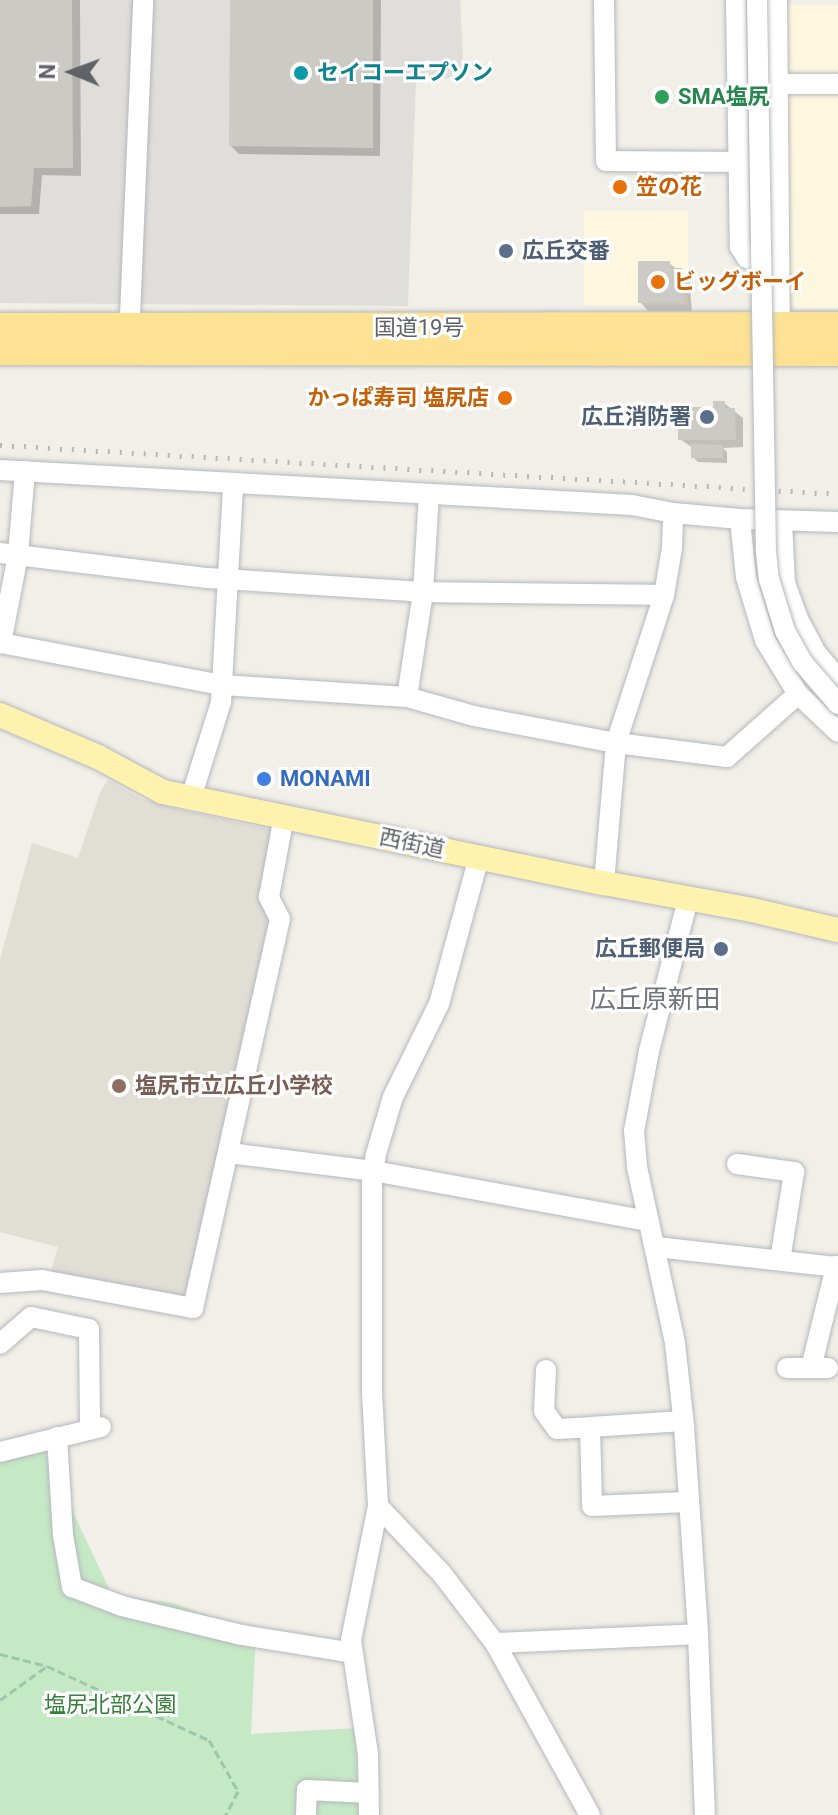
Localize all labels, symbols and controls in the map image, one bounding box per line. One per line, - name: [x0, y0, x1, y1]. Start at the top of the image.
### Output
- north arrow: [32, 32, 112, 112]
- place label: セイコーエプソン: [317, 60, 493, 86]
- text: N: [35, 64, 60, 80]
- marker: セイコーエプソン: [292, 64, 310, 82]
- place label: SMA塩尻: [678, 84, 770, 110]
- marker: SMA塩尻: [653, 88, 671, 106]
- place label: 笠の花: [636, 174, 702, 200]
- marker: 笠の花: [611, 178, 629, 196]
- place label: 広丘交番: [522, 238, 610, 264]
- marker: 広丘交番: [497, 242, 515, 260]
- place label: ビッグボーイ: [674, 269, 806, 295]
- marker: ビッグボーイ: [649, 273, 667, 291]
- street label: 国道19号: [374, 315, 464, 341]
- place label: かっぱ寿司 塩尻店: [308, 385, 489, 411]
- marker: かっぱ寿司 塩尻店: [496, 389, 514, 407]
- place label: 広丘消防署: [581, 404, 691, 430]
- marker: 広丘消防署: [698, 408, 716, 426]
- place label: MONAMI: [280, 766, 371, 792]
- marker: MONAMI: [255, 770, 273, 788]
- street label: 西街道: [377, 823, 447, 863]
- place label: 広丘郵便局: [595, 936, 705, 962]
- marker: 広丘郵便局: [712, 940, 730, 958]
- district label: 広丘原新田: [590, 984, 720, 1016]
- place label: 塩尻市立広丘小学校: [135, 1073, 333, 1099]
- marker: 塩尻市立広丘小学校: [110, 1077, 128, 1095]
- park label: 塩尻北部公園: [44, 1692, 176, 1718]

